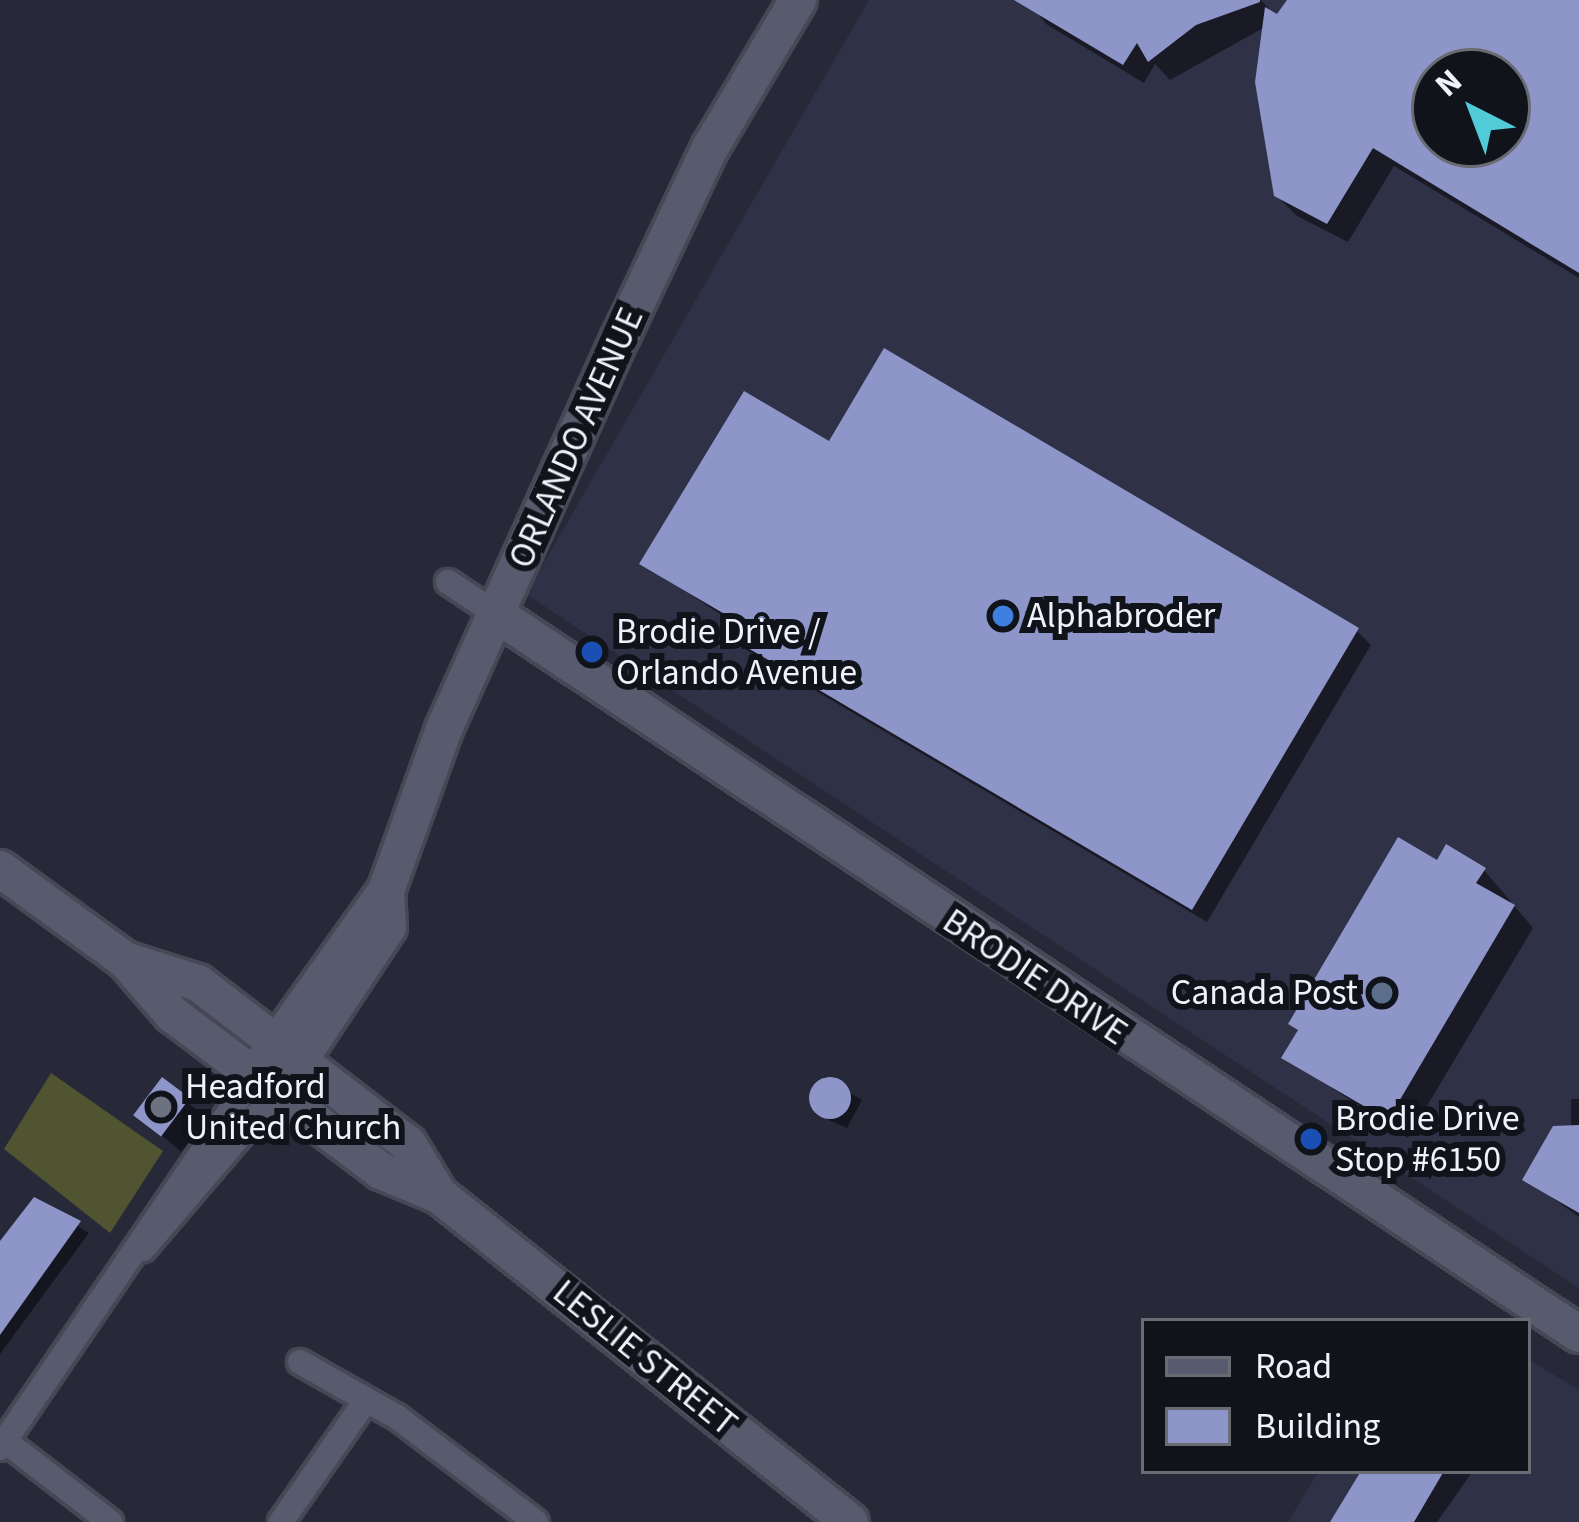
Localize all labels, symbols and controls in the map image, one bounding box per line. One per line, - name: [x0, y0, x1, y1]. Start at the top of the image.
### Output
- north arrow: [1411, 48, 1531, 168]
- text: N: [1425, 58, 1472, 108]
- street label: ORLANDO AVENUE: [499, 301, 653, 575]
- place label: Alphabroder: [1027, 594, 1215, 638]
- marker: Alphabroder: [990, 603, 1016, 629]
- place label: Brodie Drive / Orlando Avenue: [616, 609, 857, 694]
- marker: Brodie Drive / Orlando Avenue: [579, 639, 605, 665]
- street label: BRODIE DRIVE: [935, 900, 1135, 1054]
- place label: Canada Post: [1171, 971, 1358, 1015]
- marker: Canada Post: [1369, 980, 1395, 1006]
- place label: Headford United Church: [185, 1064, 401, 1149]
- marker: Headford United Church: [148, 1094, 174, 1120]
- place label: Brodie Drive Stop #6150: [1335, 1096, 1520, 1181]
- marker: Brodie Drive Stop #6150: [1298, 1126, 1324, 1152]
- street label: LESLIE STREET: [544, 1271, 746, 1445]
- legend: [1141, 1318, 1531, 1474]
- text: Road: [1255, 1341, 1332, 1392]
- text: Building: [1255, 1401, 1380, 1452]

